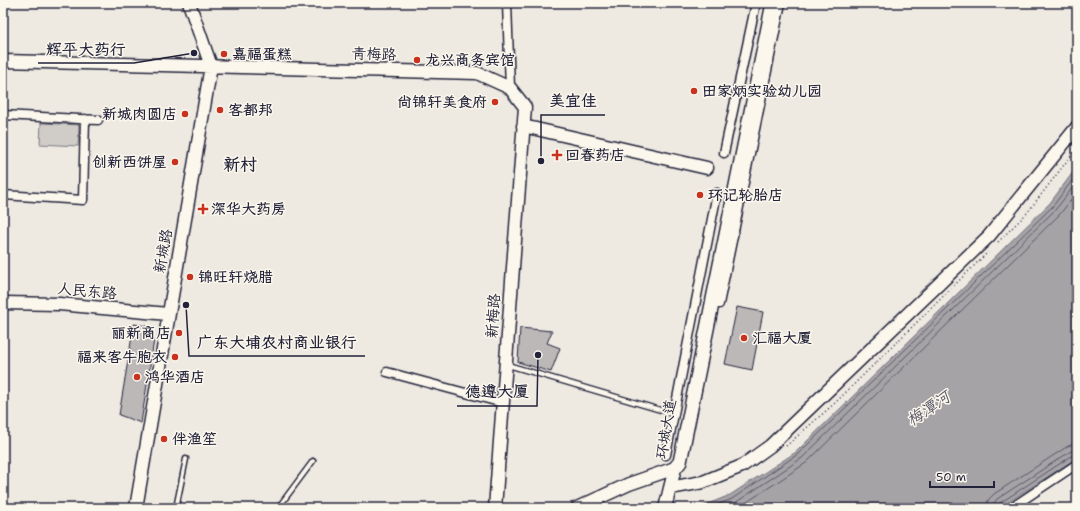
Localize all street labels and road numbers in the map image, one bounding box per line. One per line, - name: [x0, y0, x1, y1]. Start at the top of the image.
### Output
- street label: 青梅路: [351, 43, 397, 65]
- street label: 新城路: [149, 227, 177, 275]
- street label: 人民东路: [56, 278, 118, 304]
- street label: 新梅路: [481, 293, 505, 339]
- street label: 环城大道: [651, 398, 681, 460]

